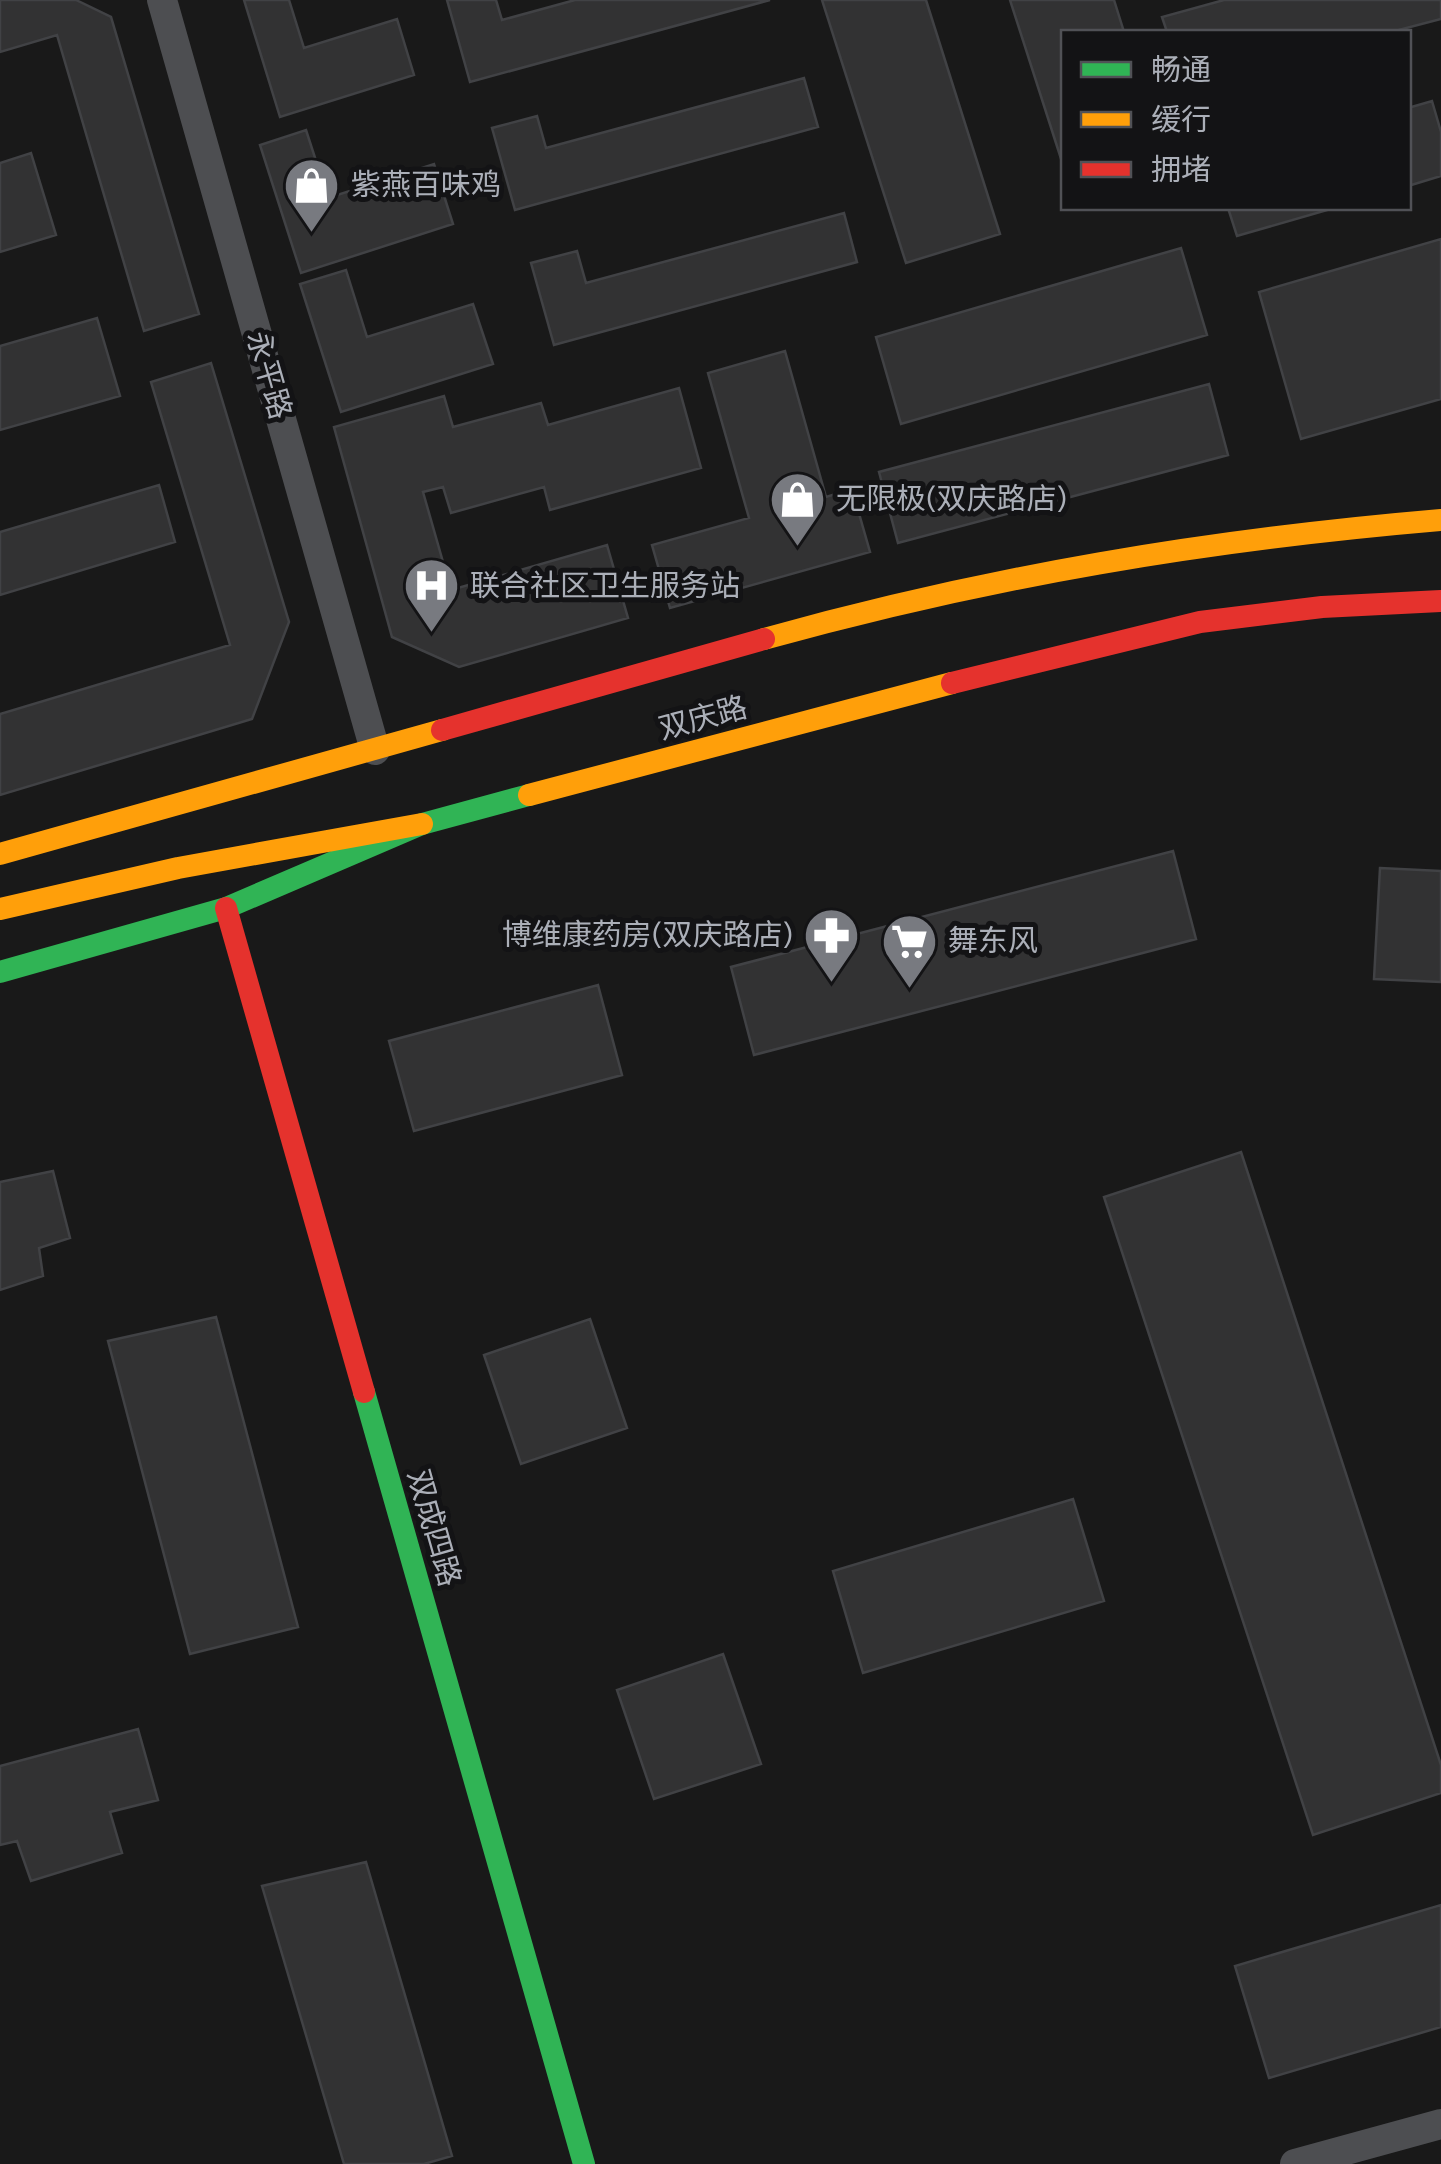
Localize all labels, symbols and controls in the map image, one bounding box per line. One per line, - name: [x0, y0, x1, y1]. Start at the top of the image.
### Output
- legend: [1061, 30, 1411, 210]
- text: 畅通: [1151, 51, 1211, 88]
- text: 缓行: [1151, 101, 1211, 138]
- text: 拥堵: [1151, 151, 1211, 188]
- shop icon: 紫燕百味鸡: [282, 155, 342, 234]
- place label: 紫燕百味鸡: [351, 166, 501, 203]
- street label: 永平路: [239, 327, 300, 423]
- shop icon: 无限极(双庆路店): [767, 469, 827, 548]
- place label: 无限极(双庆路店): [836, 480, 1067, 517]
- hospital icon: 联合社区卫生服务站: [401, 556, 461, 635]
- place label: 联合社区卫生服务站: [470, 567, 740, 604]
- street label: 双庆路: [655, 688, 751, 747]
- pharmacy icon: 博维康药房(双庆路店): [802, 905, 862, 984]
- supermarket icon: 舞东风: [879, 911, 939, 990]
- place label: 博维康药房(双庆路店): [502, 916, 793, 953]
- place label: 舞东风: [948, 922, 1038, 959]
- street label: 双成四路: [400, 1465, 469, 1591]

